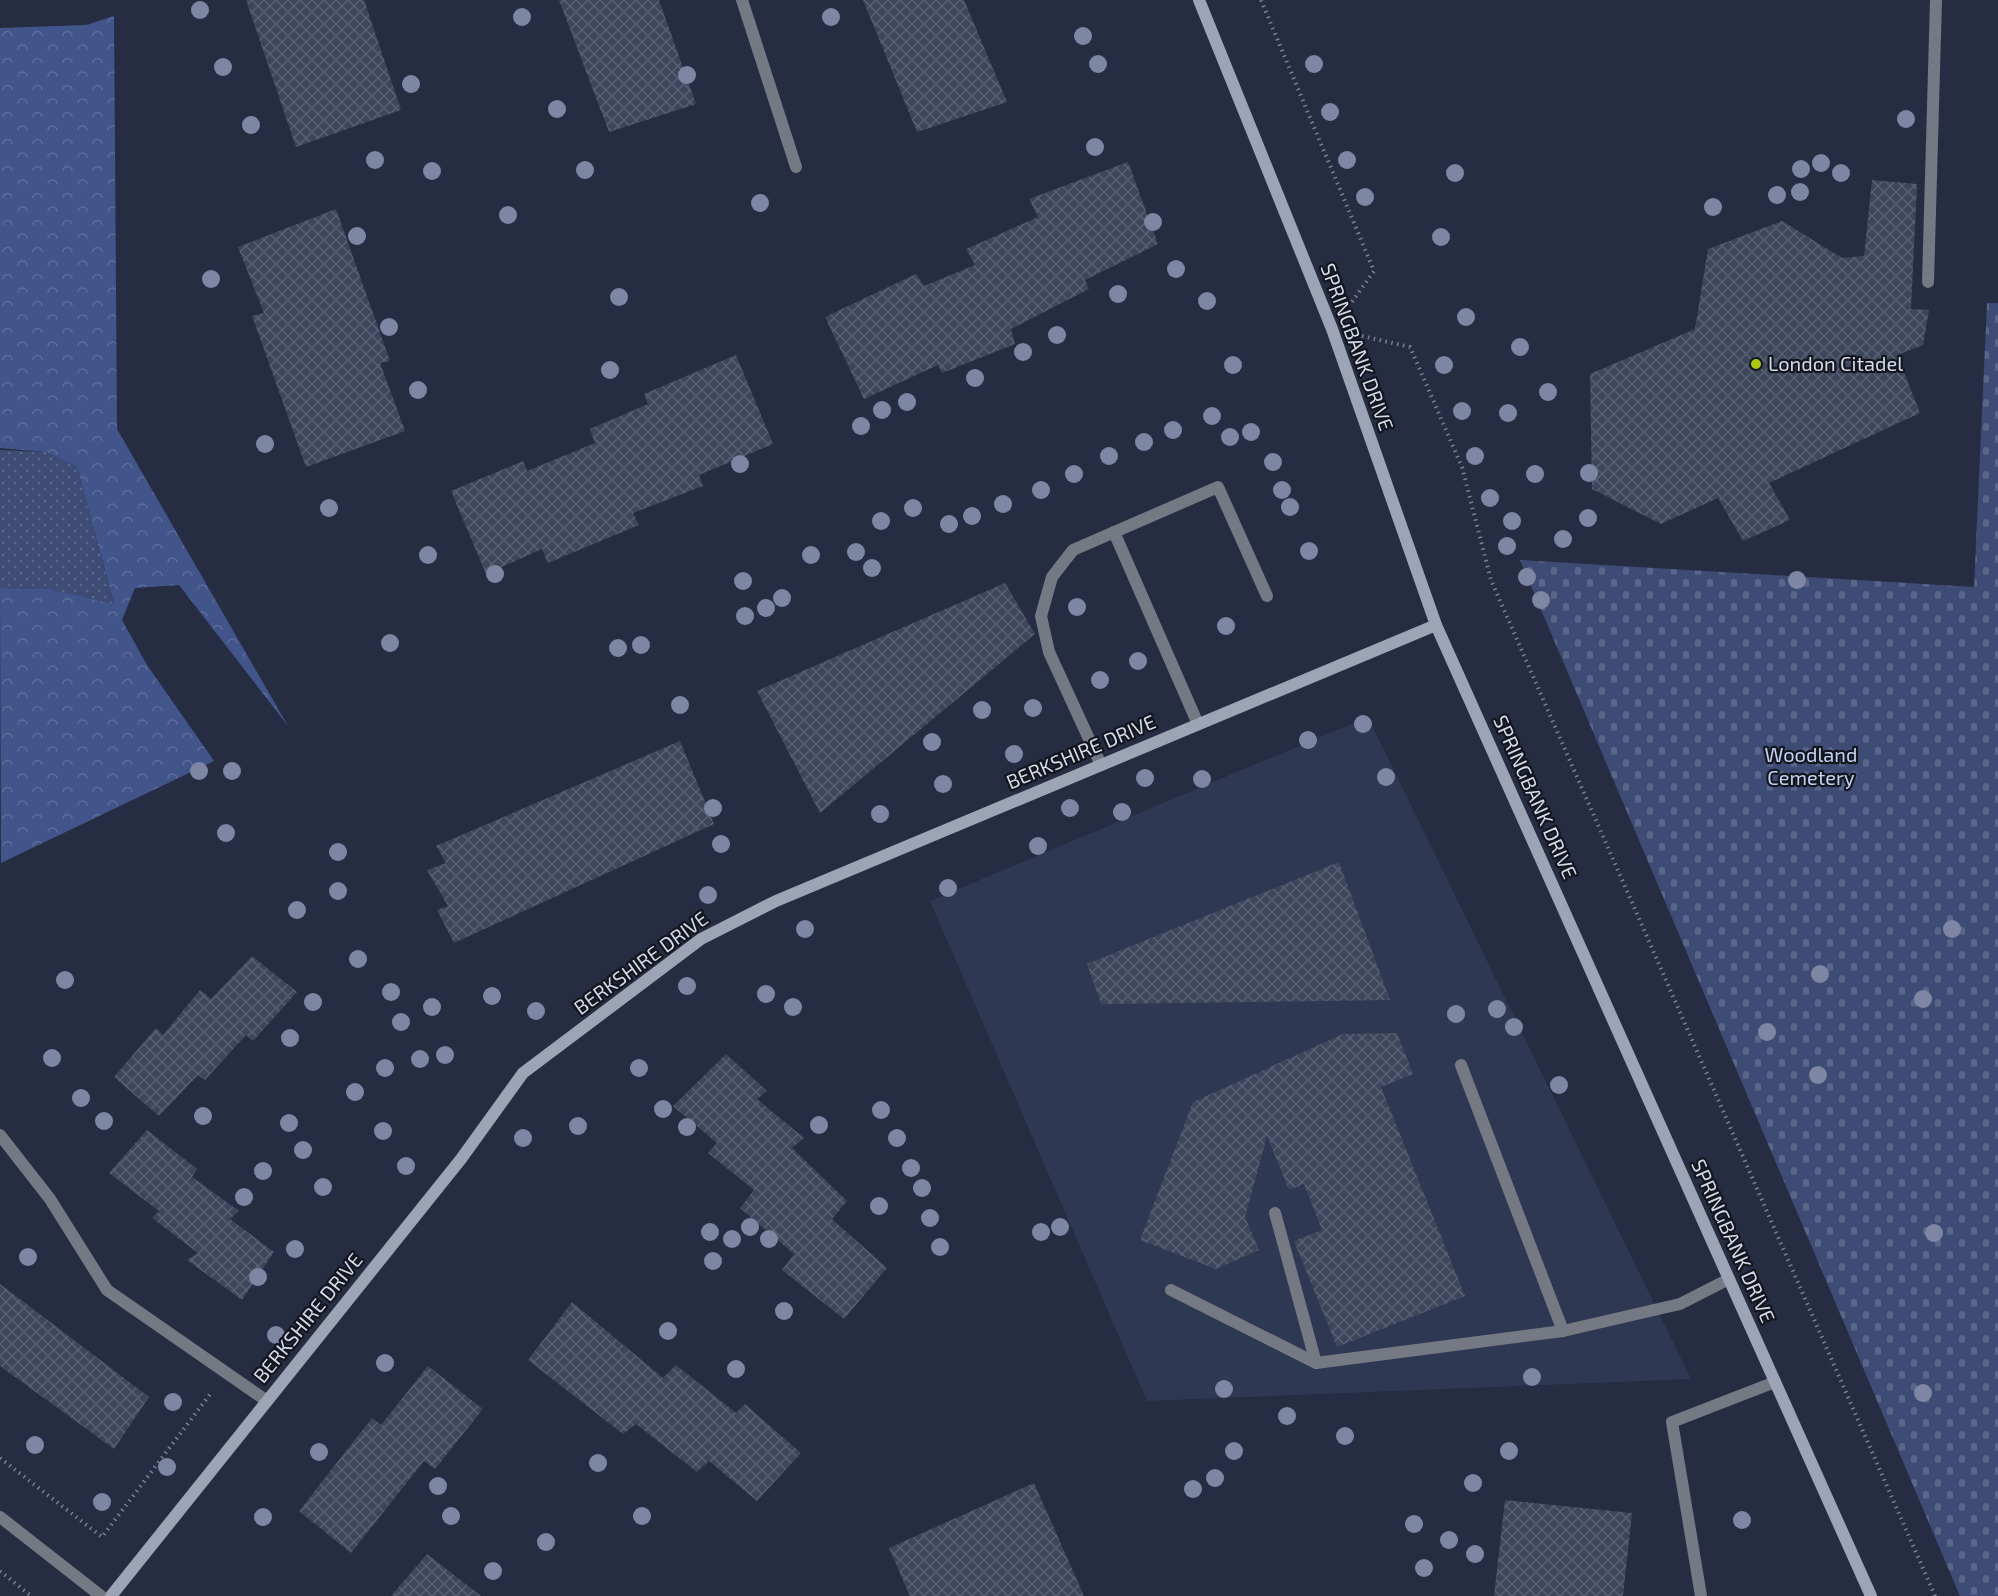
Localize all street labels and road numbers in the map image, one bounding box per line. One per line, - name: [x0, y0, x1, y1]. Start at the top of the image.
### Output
- street label: SPRINGBANK DRIVE: [1316, 260, 1399, 434]
- street label: BERKSHIRE DRIVE: [1002, 709, 1159, 793]
- street label: SPRINGBANK DRIVE: [1489, 711, 1583, 882]
- street label: BERKSHIRE DRIVE: [569, 905, 712, 1019]
- street label: SPRINGBANK DRIVE: [1687, 1155, 1781, 1326]
- street label: BERKSHIRE DRIVE: [248, 1248, 367, 1387]

